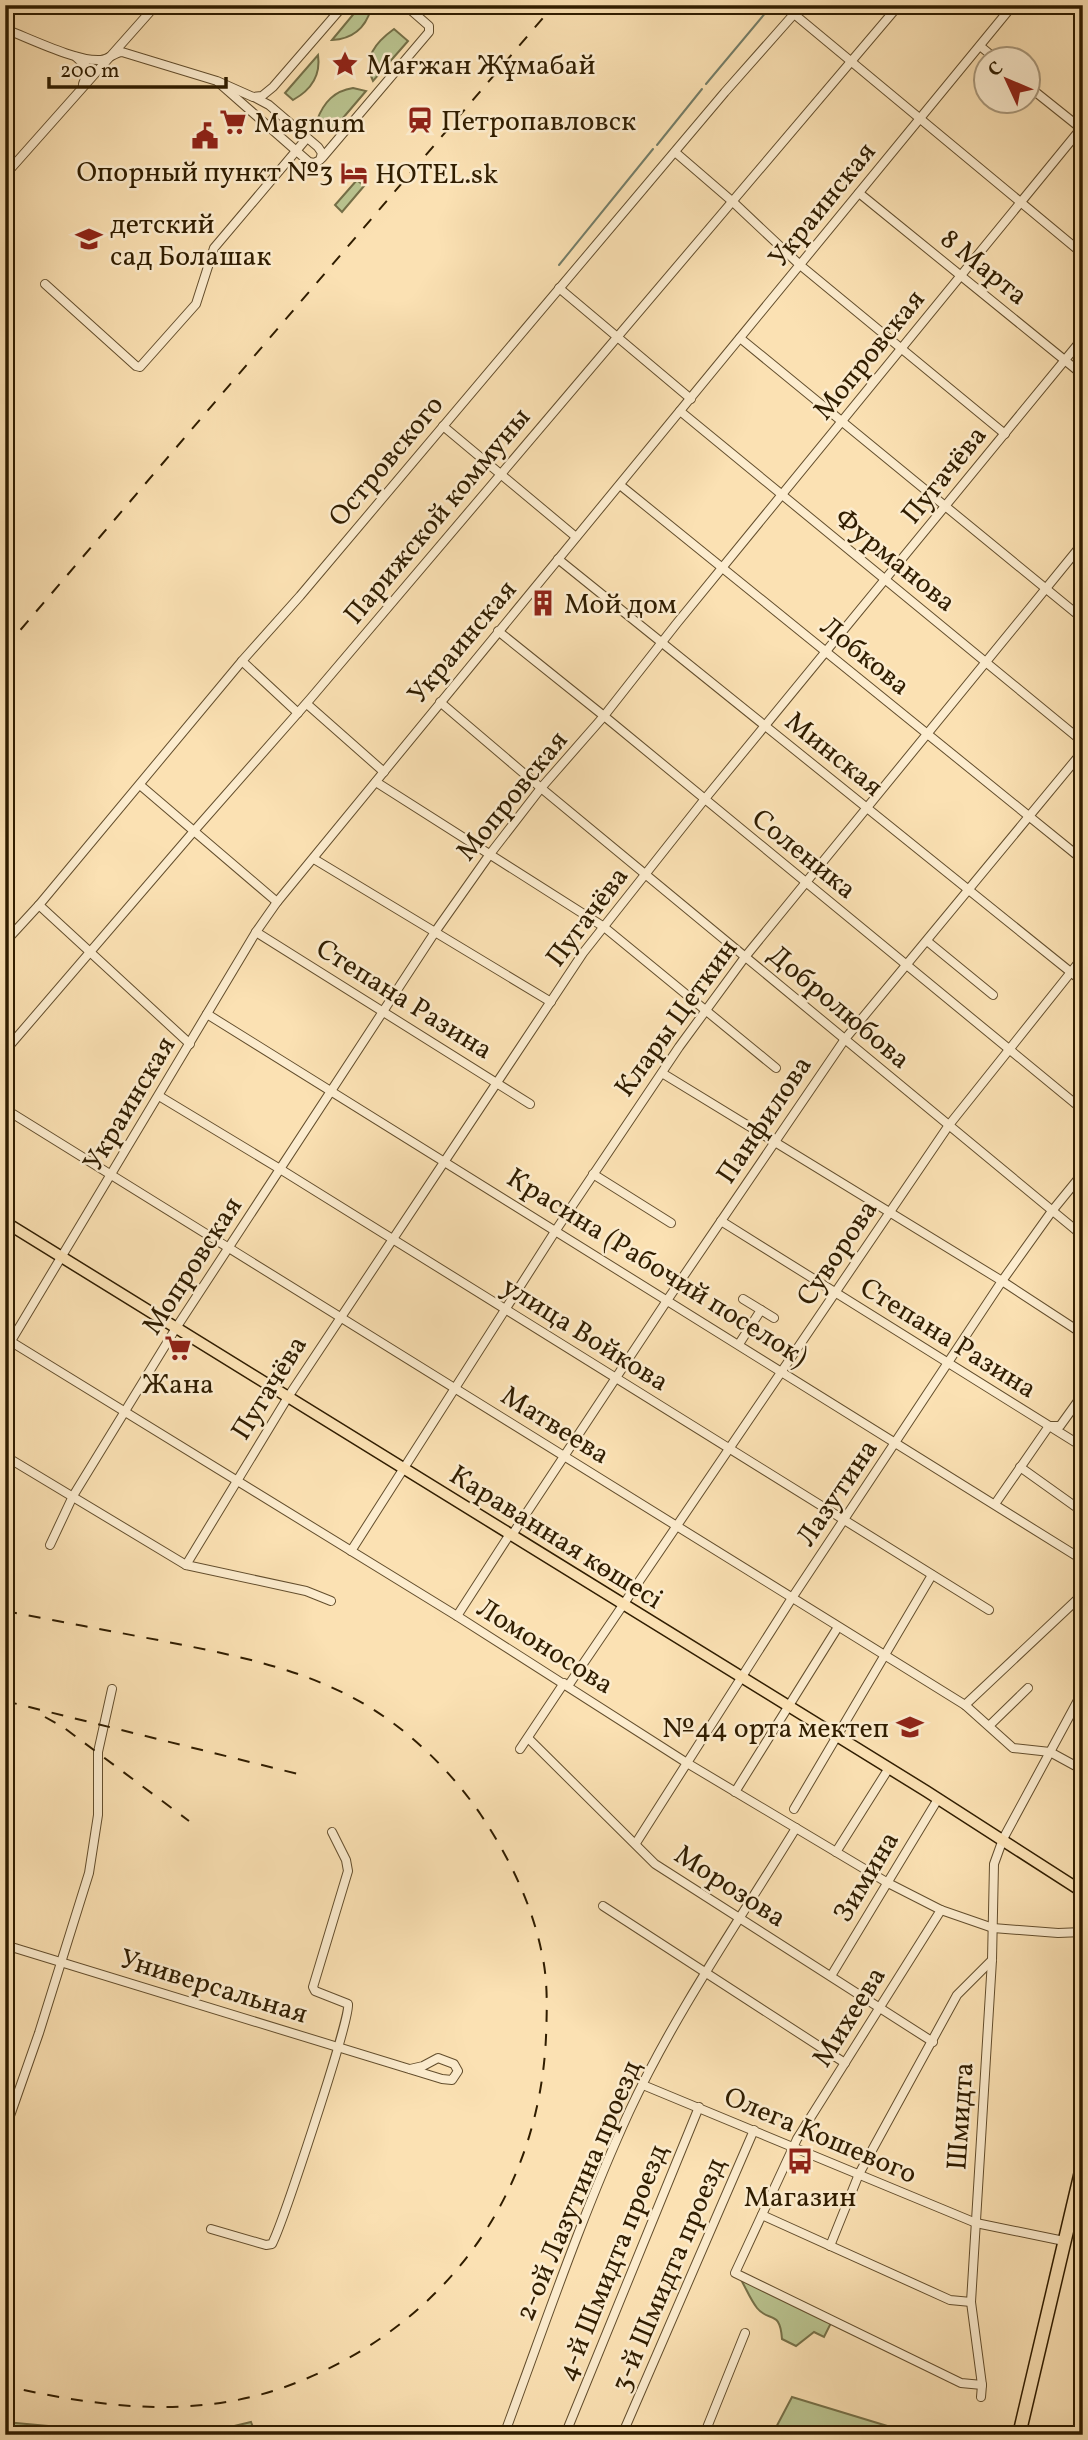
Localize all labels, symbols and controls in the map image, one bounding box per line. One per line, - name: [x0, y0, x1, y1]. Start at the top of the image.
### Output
- scale bar: [49, 46, 226, 90]
- north arrow: [972, 46, 1042, 116]
- place label: Мағжан Жұмабай: [366, 47, 596, 86]
- place icon: Мағжан Жұмабай: [330, 49, 360, 79]
- text: С: [983, 56, 1010, 83]
- text: 200 m: [60, 57, 120, 86]
- place label: Петропавловск: [441, 103, 636, 142]
- place label: Magnum: [254, 105, 366, 144]
- station icon: Петропавловск: [405, 105, 435, 135]
- supermarket icon: Magnum: [218, 107, 248, 137]
- public building icon: Опорный пункт №3: [190, 121, 220, 151]
- street label: Украинская: [760, 135, 886, 277]
- place label: Опорный пункт №3: [77, 154, 334, 193]
- place label: HOTEL.sk: [375, 156, 498, 195]
- hotel icon: HOTEL.sk: [339, 158, 369, 188]
- place label: детский сад Болашак: [110, 206, 271, 277]
- street label: 8 Марта: [931, 220, 1036, 315]
- school or university icon: детский сад Болашак: [74, 224, 104, 254]
- street label: Мопровская: [805, 282, 935, 429]
- street label: Островского: [320, 387, 454, 536]
- street label: Парижской коммуны: [336, 400, 540, 633]
- street label: Пугачёва: [893, 418, 997, 533]
- street label: Фурманова: [825, 500, 964, 622]
- street label: Украинская: [399, 572, 526, 713]
- place label: Мой дом: [564, 586, 677, 625]
- building icon: Мой дом: [528, 588, 558, 618]
- street label: Лобкова: [811, 608, 918, 706]
- street label: Минская: [776, 703, 891, 807]
- street label: Мопровская: [448, 723, 578, 870]
- street label: Соленика: [743, 801, 864, 909]
- street label: Пугачёва: [537, 859, 639, 976]
- street label: Степана Разина: [308, 930, 500, 1070]
- street label: Клары Цеткин: [606, 931, 748, 1106]
- street label: Добролюбова: [759, 937, 918, 1079]
- street label: Украинская: [74, 1029, 186, 1179]
- street label: Панфилова: [708, 1049, 822, 1192]
- street label: Красина (Рабочий поселок): [499, 1159, 815, 1377]
- street label: Мопровская: [134, 1190, 252, 1343]
- street label: Суворова: [788, 1193, 888, 1314]
- street label: улица Войкова: [494, 1268, 676, 1402]
- street label: Степана Разина: [852, 1269, 1044, 1409]
- street label: Пугачёва: [223, 1329, 318, 1448]
- supermarket icon: Жана: [163, 1333, 193, 1363]
- place label: Жана: [142, 1366, 214, 1405]
- street label: Матвеева: [493, 1377, 617, 1475]
- street label: Лазутина: [788, 1432, 888, 1555]
- street label: Караванная көшесі: [441, 1457, 670, 1620]
- street label: Ломоносова: [469, 1590, 621, 1705]
- place label: №44 орта мектеп: [662, 1710, 889, 1749]
- school or university icon: №44 орта мектеп: [895, 1712, 925, 1742]
- street label: Зимина: [825, 1824, 910, 1930]
- street label: Морозова: [666, 1836, 793, 1938]
- street label: Универсальная: [114, 1940, 312, 2035]
- street label: Михеева: [804, 1960, 896, 2075]
- street label: 2-ой Лазутина проезд: [507, 2054, 652, 2328]
- street label: Шмидта: [938, 2061, 985, 2172]
- street label: Олега Кошевого: [718, 2078, 922, 2195]
- street label: 4-й Шмидта проезд: [548, 2139, 679, 2387]
- bus stop icon: Магазин: [785, 2146, 815, 2176]
- street label: 3-й Шмидта проезд: [602, 2152, 736, 2398]
- place label: Магазин: [744, 2179, 856, 2218]

